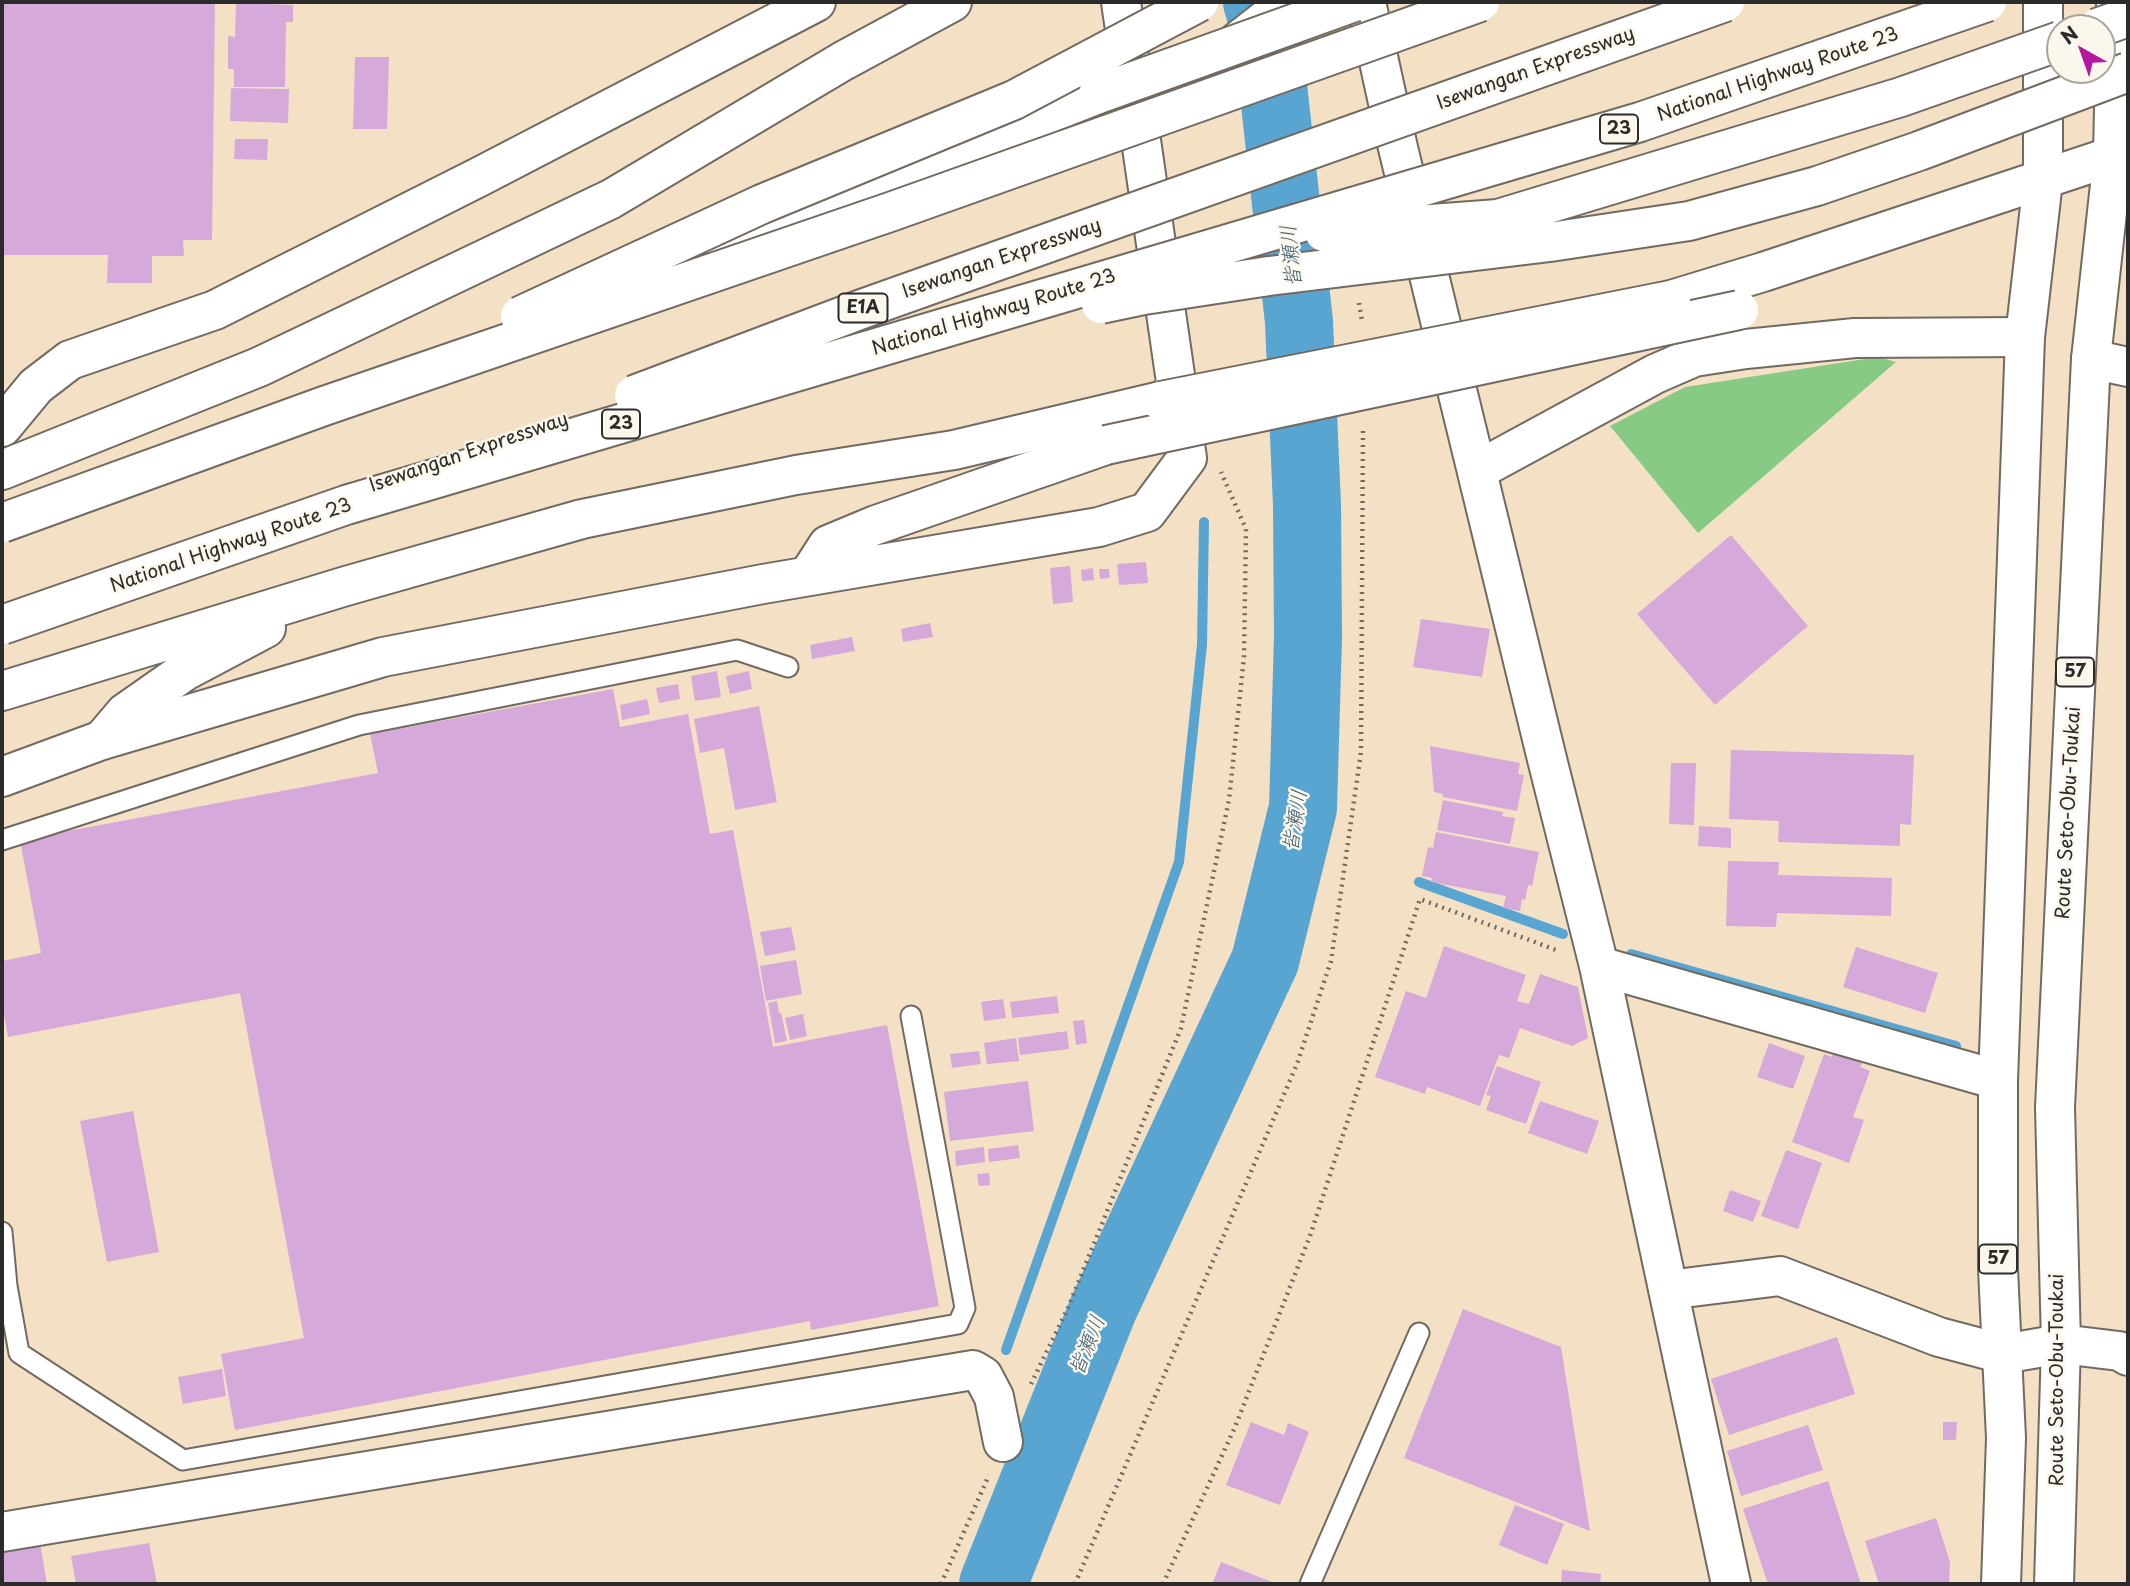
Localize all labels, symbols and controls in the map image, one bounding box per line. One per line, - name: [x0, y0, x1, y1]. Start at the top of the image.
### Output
- north arrow: [2046, 14, 2116, 84]
- text: N: [2054, 19, 2084, 50]
- street label: Isewangan Expressway: [1434, 23, 1638, 115]
- street label: National Highway Route 23: [1654, 23, 1902, 127]
- road number: 23: [1600, 114, 1638, 144]
- street label: Isewangan Expressway: [900, 214, 1104, 304]
- water label: 皆瀬川: [1276, 223, 1308, 289]
- street label: National Highway Route 23: [869, 265, 1119, 361]
- road number: E1A: [838, 294, 888, 322]
- street label: Isewangan Expressway: [367, 408, 571, 498]
- road number: 23: [602, 410, 640, 438]
- street label: National Highway Route 23: [107, 494, 355, 598]
- road number: 57: [2056, 658, 2094, 686]
- street label: Route Seto-Obu-Toukai: [2052, 706, 2086, 920]
- water label: 皆瀬川: [1279, 788, 1313, 854]
- road number: 57: [1979, 1244, 2017, 1274]
- street label: Route Seto-Obu-Toukai: [2047, 1273, 2069, 1487]
- water label: 皆瀬川: [1065, 1312, 1111, 1380]

